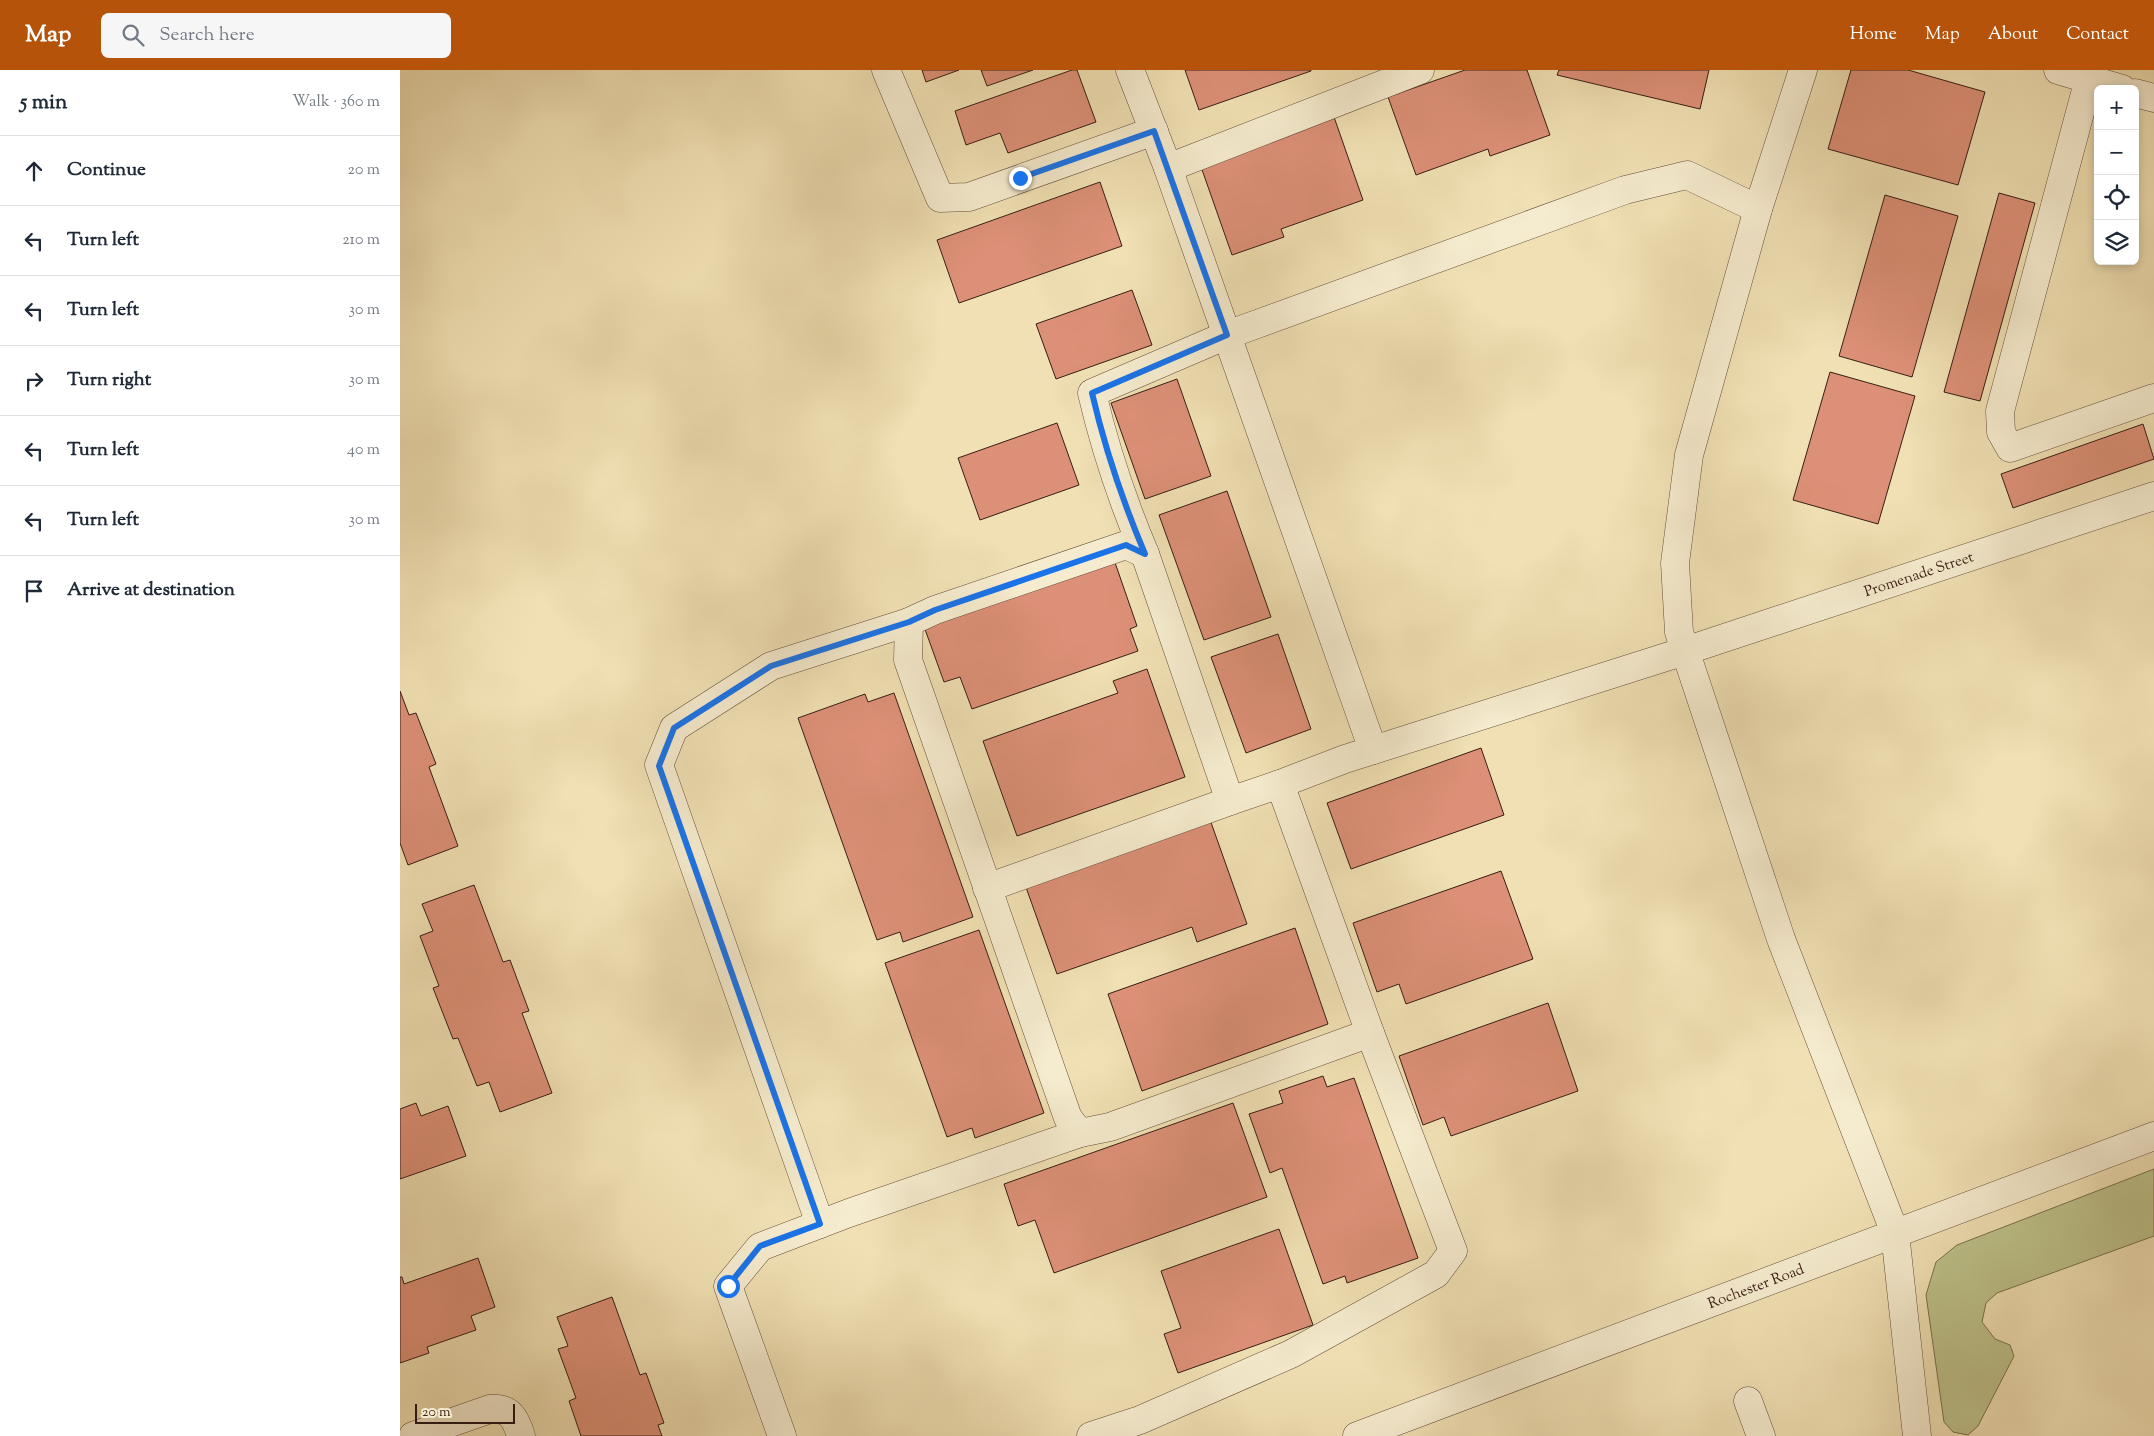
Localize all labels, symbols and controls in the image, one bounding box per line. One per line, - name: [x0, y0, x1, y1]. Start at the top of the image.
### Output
- search box: [101, 13, 451, 58]
- text: Map: [25, 18, 71, 52]
- icon: search: [119, 21, 147, 49]
- text: Search here: [159, 22, 255, 49]
- text: Home: [1850, 22, 1897, 48]
- text: Map: [1925, 22, 1960, 48]
- text: About: [1988, 22, 2038, 48]
- text: Contact: [2066, 22, 2129, 48]
- map controls: [2094, 85, 2139, 265]
- button: +: [2094, 85, 2139, 130]
- text: 5 min: [20, 88, 67, 118]
- text: Walk · 360 m: [292, 91, 380, 114]
- button: −: [2094, 130, 2139, 175]
- icon: ahead: [20, 157, 48, 185]
- text: Continue: [67, 157, 146, 184]
- text: 20 m: [347, 159, 380, 182]
- route end: [1009, 167, 1032, 190]
- button: locate: [2094, 175, 2139, 220]
- button: layers: [2094, 220, 2139, 265]
- icon: left: [20, 227, 48, 255]
- text: Turn left: [67, 227, 139, 254]
- text: 210 m: [342, 229, 380, 252]
- icon: left: [20, 297, 48, 325]
- text: Turn left: [67, 297, 139, 324]
- text: 30 m: [349, 299, 380, 322]
- icon: right: [20, 367, 48, 395]
- text: Turn right: [67, 367, 151, 394]
- text: 30 m: [349, 369, 380, 392]
- icon: left: [20, 437, 48, 465]
- text: Turn left: [67, 437, 139, 464]
- text: 40 m: [347, 439, 380, 462]
- icon: left: [20, 507, 48, 535]
- text: Turn left: [67, 507, 139, 534]
- text: 30 m: [349, 509, 380, 532]
- street label: Promenade Street: [1862, 547, 1977, 603]
- icon: arrive: [20, 577, 48, 605]
- text: Arrive at destination: [67, 577, 235, 604]
- street label: Rochester Road: [1705, 1259, 1808, 1315]
- route start: [717, 1275, 740, 1298]
- scale bar: [415, 1401, 515, 1424]
- text: 20 m: [422, 1403, 451, 1423]

